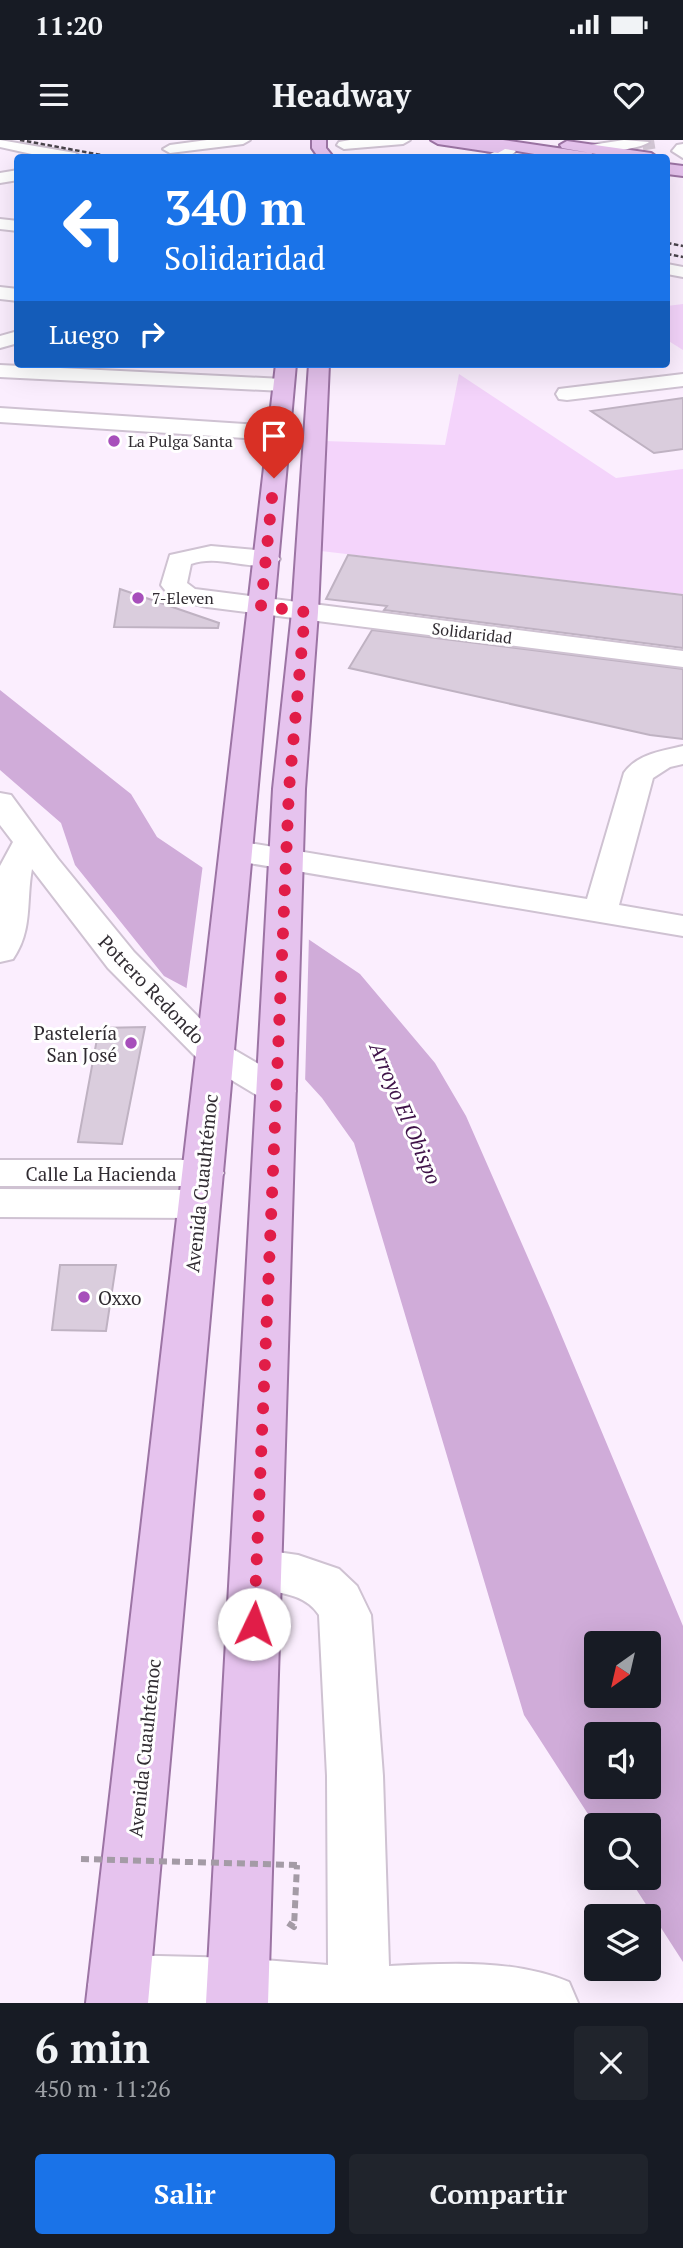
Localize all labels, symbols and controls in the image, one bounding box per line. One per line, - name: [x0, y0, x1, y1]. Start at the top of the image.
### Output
- text: 11:20: [35, 8, 103, 42]
- text: Headway: [272, 74, 411, 116]
- icon: menu: [35, 76, 73, 114]
- icon: heart: [610, 76, 648, 114]
- text: 340 m: [164, 174, 306, 239]
- icon: left: [49, 182, 140, 273]
- text: Solidaridad: [164, 237, 326, 279]
- icon: right: [133, 315, 171, 353]
- text: Luego: [49, 317, 119, 351]
- pin: [244, 406, 304, 478]
- icon: arrive: [255, 417, 293, 455]
- place label: La Pulga Santa: [128, 430, 233, 452]
- marker: La Pulga Santa: [106, 433, 122, 449]
- place label: 7-Eleven: [152, 587, 214, 609]
- marker: 7-Eleven: [130, 590, 146, 606]
- street label: Solidaridad: [431, 617, 514, 649]
- street label: Potrero Redondo: [94, 929, 210, 1049]
- place label: Pastelería San José: [33, 1020, 117, 1067]
- marker: Pastelería San José: [123, 1035, 139, 1051]
- water label: Arroyo El Obispo: [363, 1036, 449, 1188]
- street label: Avenida Cuauhtémoc: [179, 1092, 223, 1274]
- street label: Calle La Hacienda: [25, 1161, 177, 1186]
- place label: Oxxo: [98, 1285, 142, 1310]
- marker: Oxxo: [76, 1289, 92, 1305]
- position arrow: [217, 1587, 291, 1661]
- north arrow: [584, 1631, 662, 1708]
- map controls: [584, 1631, 661, 1981]
- street label: Avenida Cuauhtémoc: [122, 1657, 166, 1839]
- button: sound: [584, 1722, 661, 1799]
- button: search: [584, 1813, 661, 1890]
- button: layers: [584, 1904, 661, 1981]
- text: 6 min: [35, 2019, 150, 2075]
- button: close: [574, 2026, 648, 2100]
- text: 450 m · 11:26: [35, 2073, 170, 2104]
- button: Salir: [35, 2154, 335, 2234]
- button: Compartir: [349, 2154, 648, 2234]

